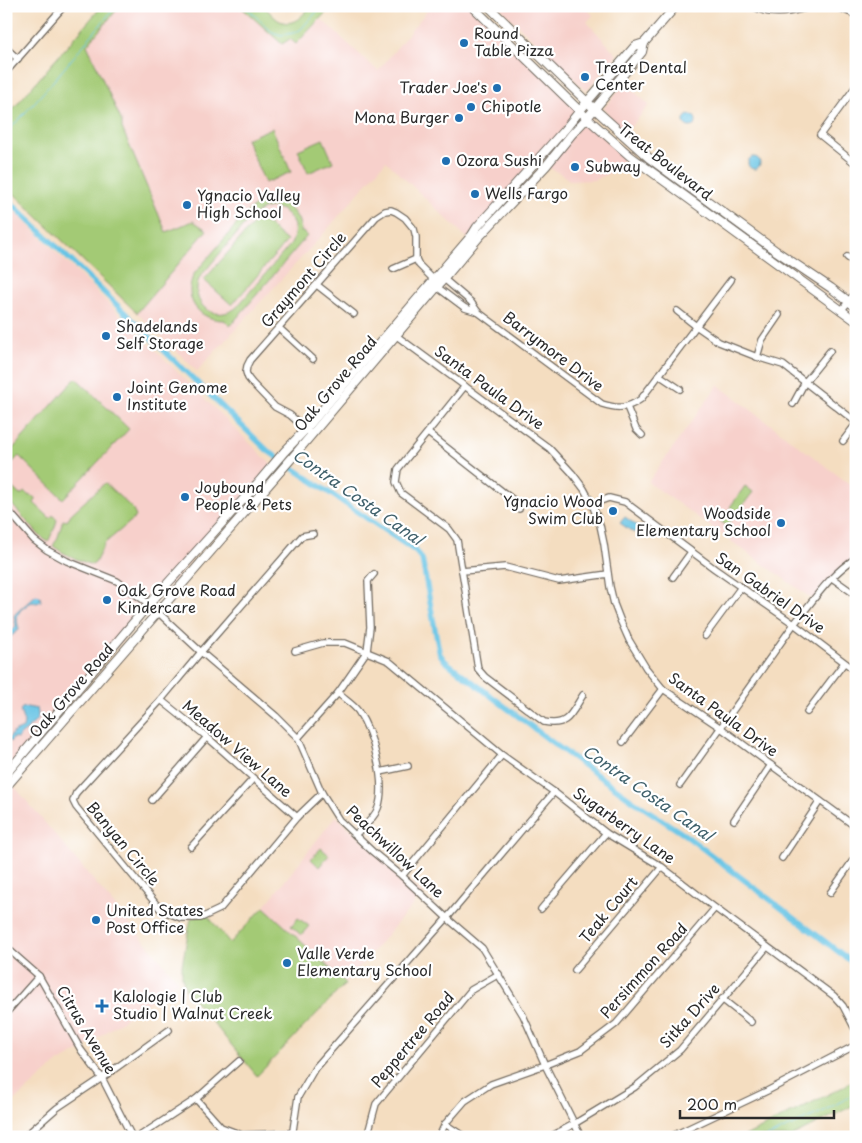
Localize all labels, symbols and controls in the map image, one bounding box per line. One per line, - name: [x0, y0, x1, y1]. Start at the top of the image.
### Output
- place label: Round Table Pizza: [474, 21, 554, 61]
- marker: Round Table Pizza: [458, 37, 470, 49]
- place label: Treat Dental Center: [595, 55, 687, 95]
- marker: Treat Dental Center: [579, 71, 591, 83]
- place label: Trader Joe's: [400, 75, 487, 98]
- marker: Trader Joe's: [491, 82, 503, 94]
- place label: Chipotle: [481, 94, 542, 117]
- marker: Chipotle: [465, 101, 477, 113]
- place label: Mona Burger: [354, 105, 449, 128]
- marker: Mona Burger: [453, 112, 465, 124]
- street label: Treat Boulevard: [614, 117, 718, 205]
- place label: Ozora Sushi: [456, 148, 542, 171]
- place label: Subway: [585, 154, 641, 177]
- marker: Ozora Sushi: [440, 155, 452, 167]
- marker: Subway: [569, 161, 581, 173]
- place label: Wells Fargo: [485, 181, 568, 204]
- place label: Ygnacio Valley High School: [197, 183, 301, 223]
- marker: Wells Fargo: [469, 188, 481, 200]
- marker: Ygnacio Valley High School: [181, 199, 193, 211]
- street label: Graymont Circle: [255, 226, 351, 332]
- street label: Barrymore Drive: [499, 305, 609, 396]
- place label: Shadelands Self Storage: [116, 314, 204, 354]
- marker: Shadelands Self Storage: [100, 330, 112, 342]
- street label: Oak Grove Road: [288, 330, 382, 436]
- street label: Santa Paula Drive: [430, 339, 550, 435]
- place label: Joint Genome Institute: [127, 375, 228, 415]
- marker: Joint Genome Institute: [111, 391, 123, 403]
- water label: Contra Costa Canal: [289, 442, 431, 552]
- place label: Joybound People & Pets: [195, 475, 292, 515]
- place label: Ygnacio Wood Swim Club: [503, 489, 603, 529]
- marker: Joybound People & Pets: [179, 491, 191, 503]
- place label: Woodside Elementary School: [636, 501, 771, 541]
- marker: Ygnacio Wood Swim Club: [607, 505, 619, 517]
- marker: Woodside Elementary School: [775, 517, 787, 529]
- street label: San Gabriel Drive: [711, 545, 830, 638]
- place label: Oak Grove Road Kindercare: [117, 578, 236, 618]
- marker: Oak Grove Road Kindercare: [101, 594, 113, 606]
- street label: Oak Grove Road: [23, 638, 118, 742]
- street label: Santa Paula Drive: [664, 666, 784, 762]
- street label: Meadow View Lane: [178, 694, 298, 802]
- water label: Contra Costa Canal: [579, 738, 721, 848]
- street label: Sugarberry Lane: [569, 781, 681, 869]
- street label: Banyan Circle: [82, 796, 166, 890]
- street label: Peachwillow Lane: [342, 799, 450, 903]
- street label: Teak Court: [573, 871, 643, 947]
- place label: United States Post Office: [106, 898, 203, 938]
- marker: United States Post Office: [90, 914, 102, 926]
- street label: Persimmon Road: [594, 917, 692, 1023]
- place label: Valle Verde Elementary School: [297, 941, 432, 981]
- marker: Valle Verde Elementary School: [281, 957, 293, 969]
- street label: Sitka Drive: [653, 977, 724, 1053]
- street label: Citrus Avenue: [52, 980, 123, 1078]
- place label: Kalologie | Club Studio | Walnut Creek: [113, 984, 272, 1024]
- street label: Peppertree Road: [365, 986, 459, 1092]
- marker: Kalologie | Club Studio | Walnut Creek: [95, 999, 109, 1013]
- scale bar: [680, 1088, 833, 1120]
- text: 200 m: [687, 1092, 737, 1115]

